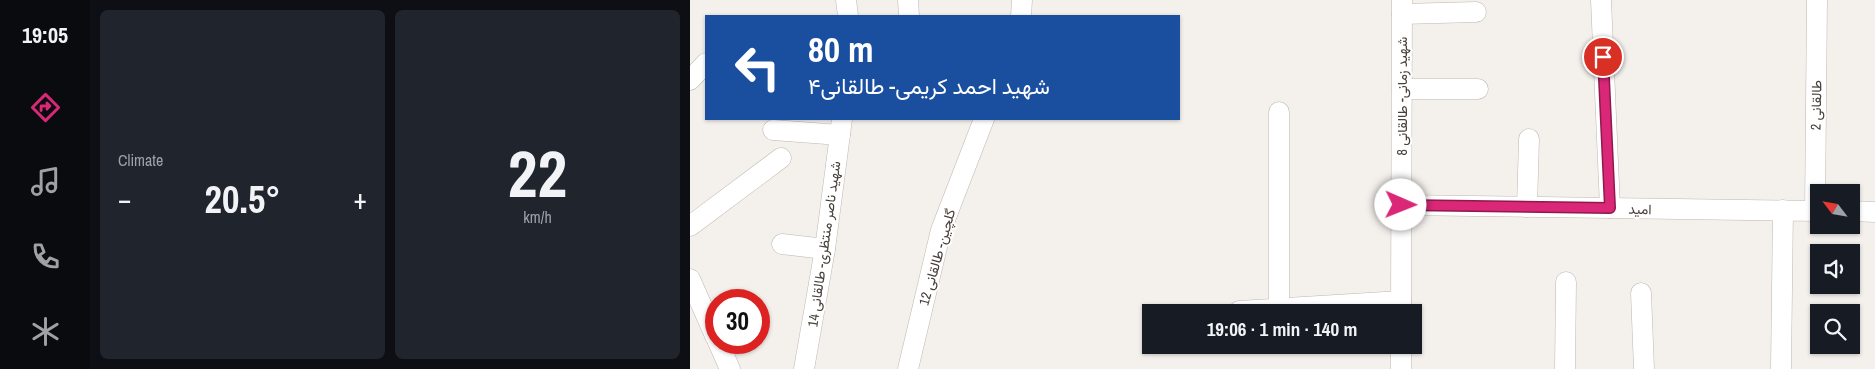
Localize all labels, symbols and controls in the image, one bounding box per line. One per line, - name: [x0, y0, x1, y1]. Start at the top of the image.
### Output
- text: 19:05: [22, 20, 68, 50]
- text: 80 m: [808, 26, 873, 73]
- icon: left: [725, 35, 790, 100]
- pin: [1582, 36, 1624, 78]
- street label: شهید زمانی- طالقانی 8: [1393, 37, 1411, 155]
- icon: arrive: [1589, 43, 1617, 71]
- text: شهید احمد کریمی- طالقانی۴: [808, 71, 1050, 101]
- street label: طالقانی 2: [1807, 80, 1825, 130]
- icon: directions: [28, 90, 63, 125]
- text: 22: [508, 130, 567, 217]
- text: Climate: [118, 149, 163, 171]
- street label: شهید ناصر منتظری- طالقانی 14: [803, 160, 845, 328]
- icon: music: [28, 164, 63, 199]
- text: 20.5°: [205, 174, 280, 225]
- position arrow: [1374, 178, 1426, 230]
- text: −: [118, 180, 131, 218]
- text: +: [354, 180, 367, 218]
- north arrow: [1810, 184, 1860, 234]
- map controls: [1810, 184, 1860, 354]
- street label: امید: [1628, 200, 1652, 218]
- text: km/h: [523, 206, 552, 228]
- street label: گلچین- طالقانی 12: [915, 207, 960, 308]
- icon: phone: [28, 239, 63, 274]
- button: sound: [1810, 244, 1860, 294]
- speed limit sign: 30: [705, 289, 770, 354]
- button: search: [1810, 304, 1860, 354]
- icon: climate: [28, 314, 63, 349]
- text: 19:06 · 1 min · 140 m: [1207, 316, 1357, 342]

